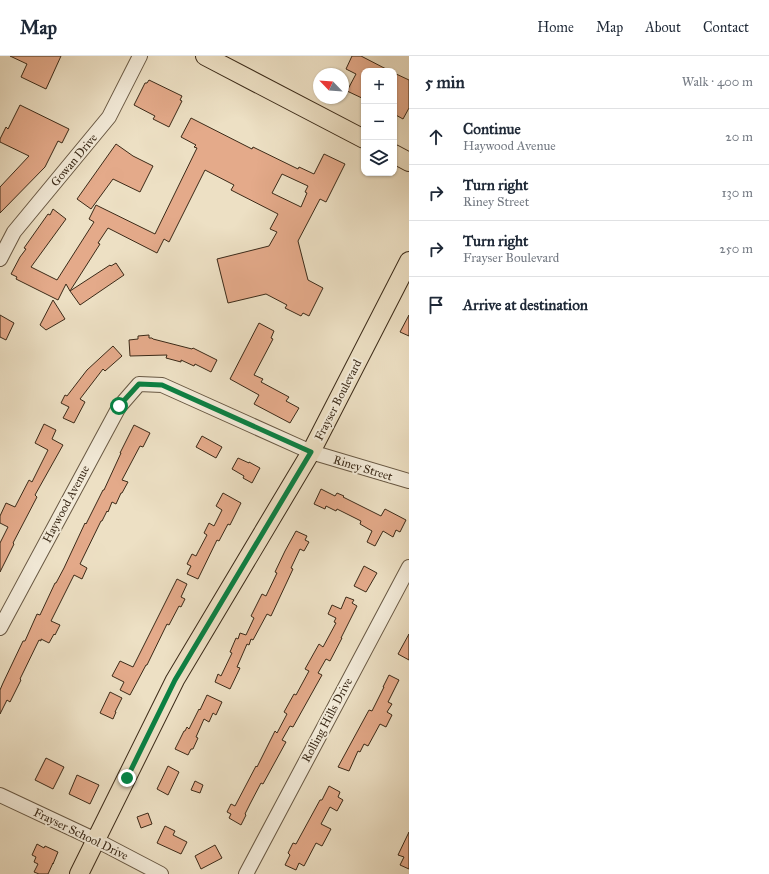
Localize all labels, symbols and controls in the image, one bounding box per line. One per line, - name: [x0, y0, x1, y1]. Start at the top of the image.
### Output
- text: Map: [20, 16, 57, 39]
- text: Home: [537, 19, 574, 36]
- text: Map: [596, 19, 623, 36]
- text: About: [645, 19, 681, 36]
- text: Contact: [703, 19, 749, 36]
- north arrow: [313, 68, 349, 104]
- map controls: [361, 68, 397, 176]
- button: +: [361, 68, 397, 104]
- text: 5 min: [425, 72, 465, 93]
- text: Walk · 400 m: [682, 74, 753, 90]
- button: −: [361, 104, 397, 140]
- text: Continue: [463, 120, 521, 138]
- icon: ahead: [425, 126, 447, 148]
- text: 20 m: [725, 129, 753, 145]
- street label: Gowan Drive: [48, 131, 100, 189]
- text: Haywood Avenue: [463, 138, 556, 154]
- button: layers: [361, 140, 397, 176]
- text: Turn right: [463, 176, 528, 194]
- icon: right: [425, 182, 447, 204]
- text: 130 m: [721, 185, 753, 201]
- text: Riney Street: [463, 194, 529, 210]
- text: Turn right: [463, 232, 528, 250]
- icon: right: [425, 238, 447, 260]
- text: 250 m: [719, 241, 753, 257]
- text: Frayser Boulevard: [463, 250, 559, 266]
- icon: arrive: [425, 294, 447, 316]
- text: Arrive at destination: [463, 296, 588, 314]
- street label: Frayser Boulevard: [312, 357, 364, 443]
- route start: [110, 397, 128, 415]
- street label: Riney Street: [332, 452, 395, 484]
- street label: Haywood Avenue: [40, 463, 92, 545]
- street label: Rolling Hills Drive: [299, 675, 356, 765]
- route end: [118, 769, 136, 787]
- street label: Frayser School Drive: [31, 805, 131, 863]

